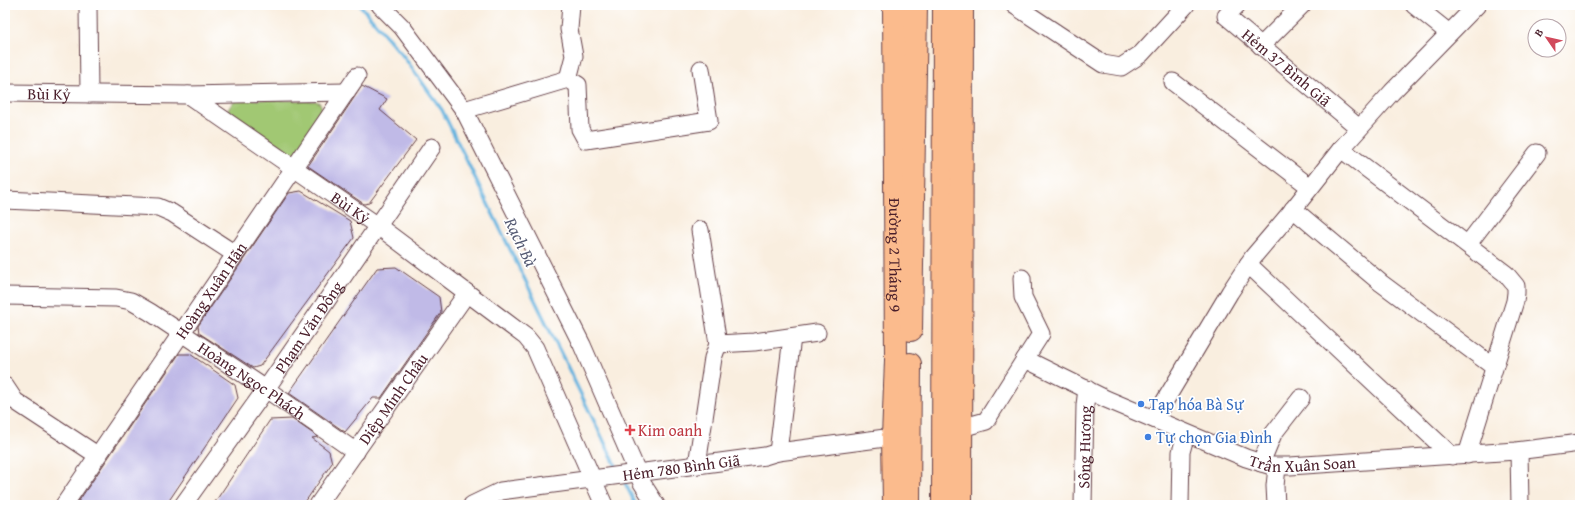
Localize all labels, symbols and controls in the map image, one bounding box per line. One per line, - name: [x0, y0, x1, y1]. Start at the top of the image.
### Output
- north arrow: [1527, 18, 1567, 58]
- street label: Hẻm 37 Bình Giã: [1237, 22, 1337, 112]
- text: B: [1530, 25, 1547, 40]
- street label: Bùi Kỷ: [27, 81, 71, 106]
- street label: Bùi Kỷ: [326, 185, 376, 230]
- street label: Đường 2 Tháng 9: [883, 198, 908, 312]
- water label: Rạch Bà: [498, 212, 544, 271]
- street label: Hoàng Xuân Hãn: [169, 237, 252, 344]
- street label: Phạm Văn Đồng: [268, 276, 349, 378]
- street label: Hoàng Ngọc Phách: [194, 335, 311, 425]
- street label: Diệp Minh Châu: [352, 348, 434, 449]
- place label: Tạp hóa Bà Sự: [1149, 392, 1245, 416]
- marker: Tạp hóa Bà Sự: [1136, 399, 1146, 409]
- street label: Sông Hương: [1071, 405, 1097, 489]
- place label: Kim oanh: [638, 418, 702, 442]
- marker: Kim oanh: [625, 425, 635, 435]
- place label: Tự chọn Gia Đình: [1156, 425, 1272, 449]
- marker: Tự chọn Gia Đình: [1143, 432, 1153, 442]
- street label: Hẻm 780 Bình Giã: [621, 447, 742, 487]
- street label: Trần Xuân Soạn: [1246, 448, 1356, 478]

